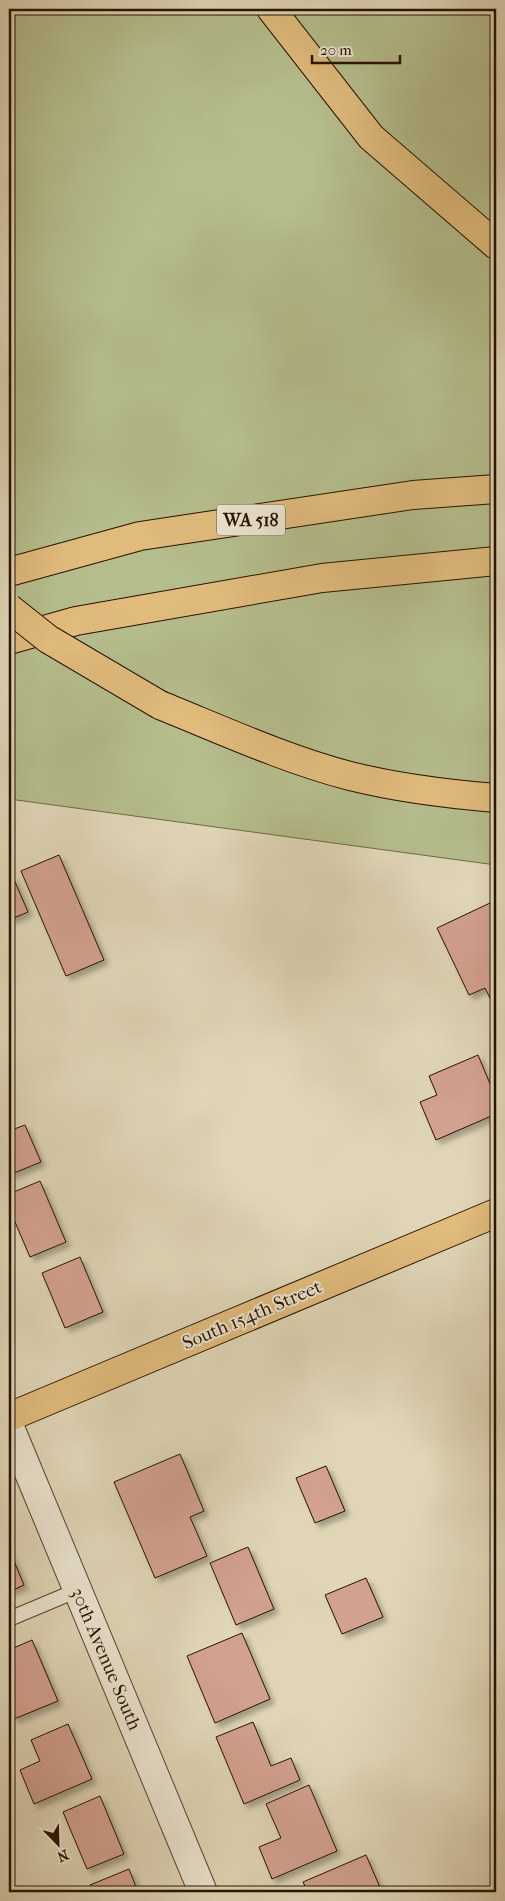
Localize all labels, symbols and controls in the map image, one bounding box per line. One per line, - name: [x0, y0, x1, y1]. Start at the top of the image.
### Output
- scale bar: [312, 32, 400, 64]
- text: 20 m: [320, 41, 352, 59]
- road number: WA 518: [217, 504, 285, 536]
- street label: South 154th Street: [179, 1276, 325, 1354]
- street label: 30th Avenue South: [66, 1584, 146, 1734]
- north arrow: [32, 1818, 82, 1868]
- text: N: [54, 1846, 71, 1866]

